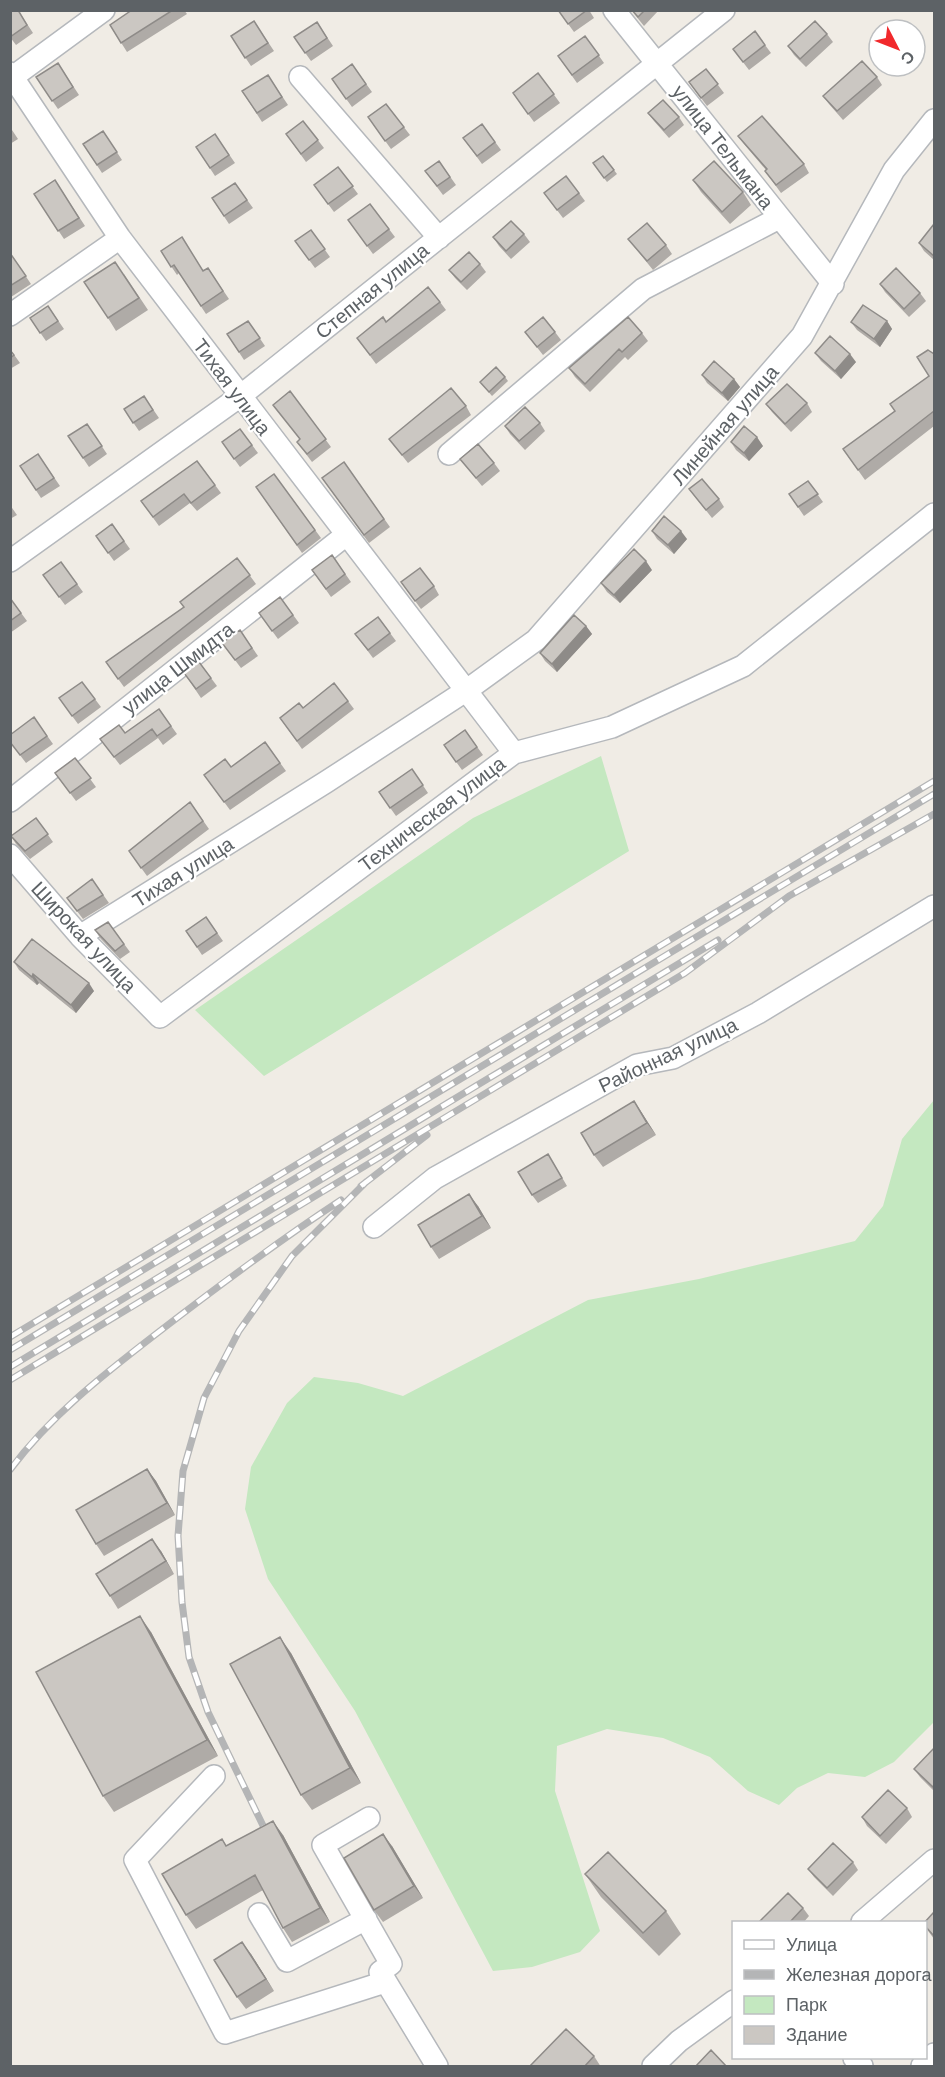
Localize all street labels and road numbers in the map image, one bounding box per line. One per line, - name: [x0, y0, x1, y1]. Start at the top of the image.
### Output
- street label: улица Тельмана: [666, 80, 780, 215]
- street label: Степная улица: [310, 237, 435, 345]
- street label: Тихая улица: [187, 333, 277, 441]
- street label: Линейная улица: [666, 359, 785, 490]
- street label: улица Шмидта: [117, 616, 240, 720]
- street label: Техническая улица: [354, 750, 511, 878]
- street label: Тихая улица: [128, 830, 239, 913]
- street label: Широкая улица: [26, 876, 143, 999]
- street label: Районная улица: [594, 1011, 742, 1099]

